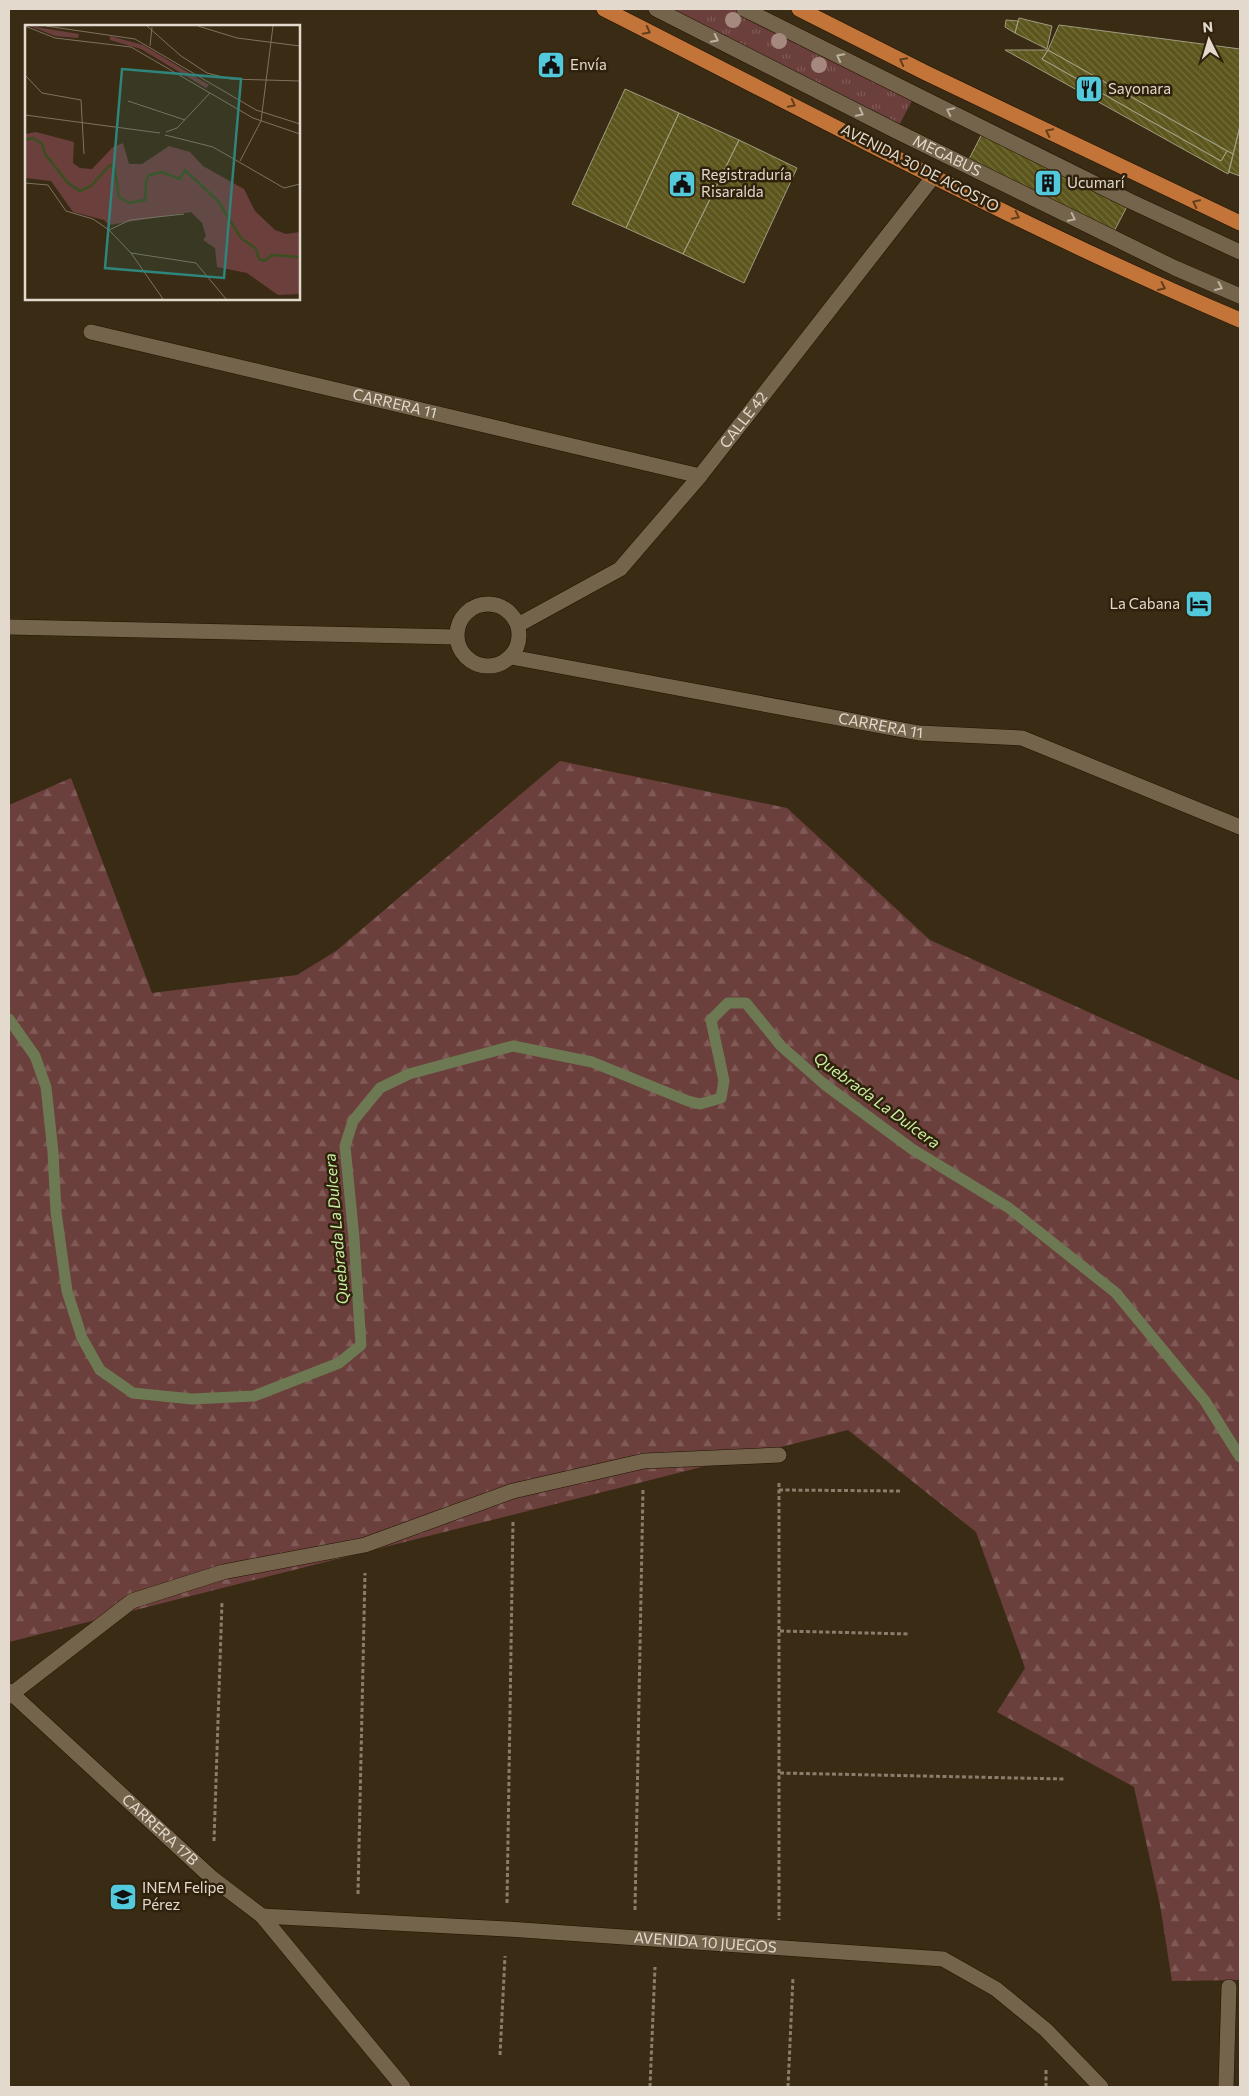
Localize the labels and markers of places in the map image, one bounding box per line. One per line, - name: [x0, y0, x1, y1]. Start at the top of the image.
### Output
- public building icon: Envía: [536, 50, 566, 80]
- place label: Envía: [570, 55, 607, 73]
- restaurant icon: Sayonara: [1074, 74, 1104, 104]
- place label: Sayonara: [1108, 79, 1171, 97]
- place label: Registraduría Risaralda: [701, 165, 792, 200]
- building icon: Ucumarí: [1033, 168, 1063, 198]
- public building icon: Registraduría Risaralda: [667, 169, 697, 199]
- place label: Ucumarí: [1067, 173, 1126, 191]
- hotel icon: La Cabana: [1184, 589, 1214, 619]
- place label: La Cabana: [1109, 594, 1180, 612]
- place label: INEM Felipe Pérez: [142, 1878, 224, 1913]
- school or university icon: INEM Felipe Pérez: [108, 1882, 138, 1912]

